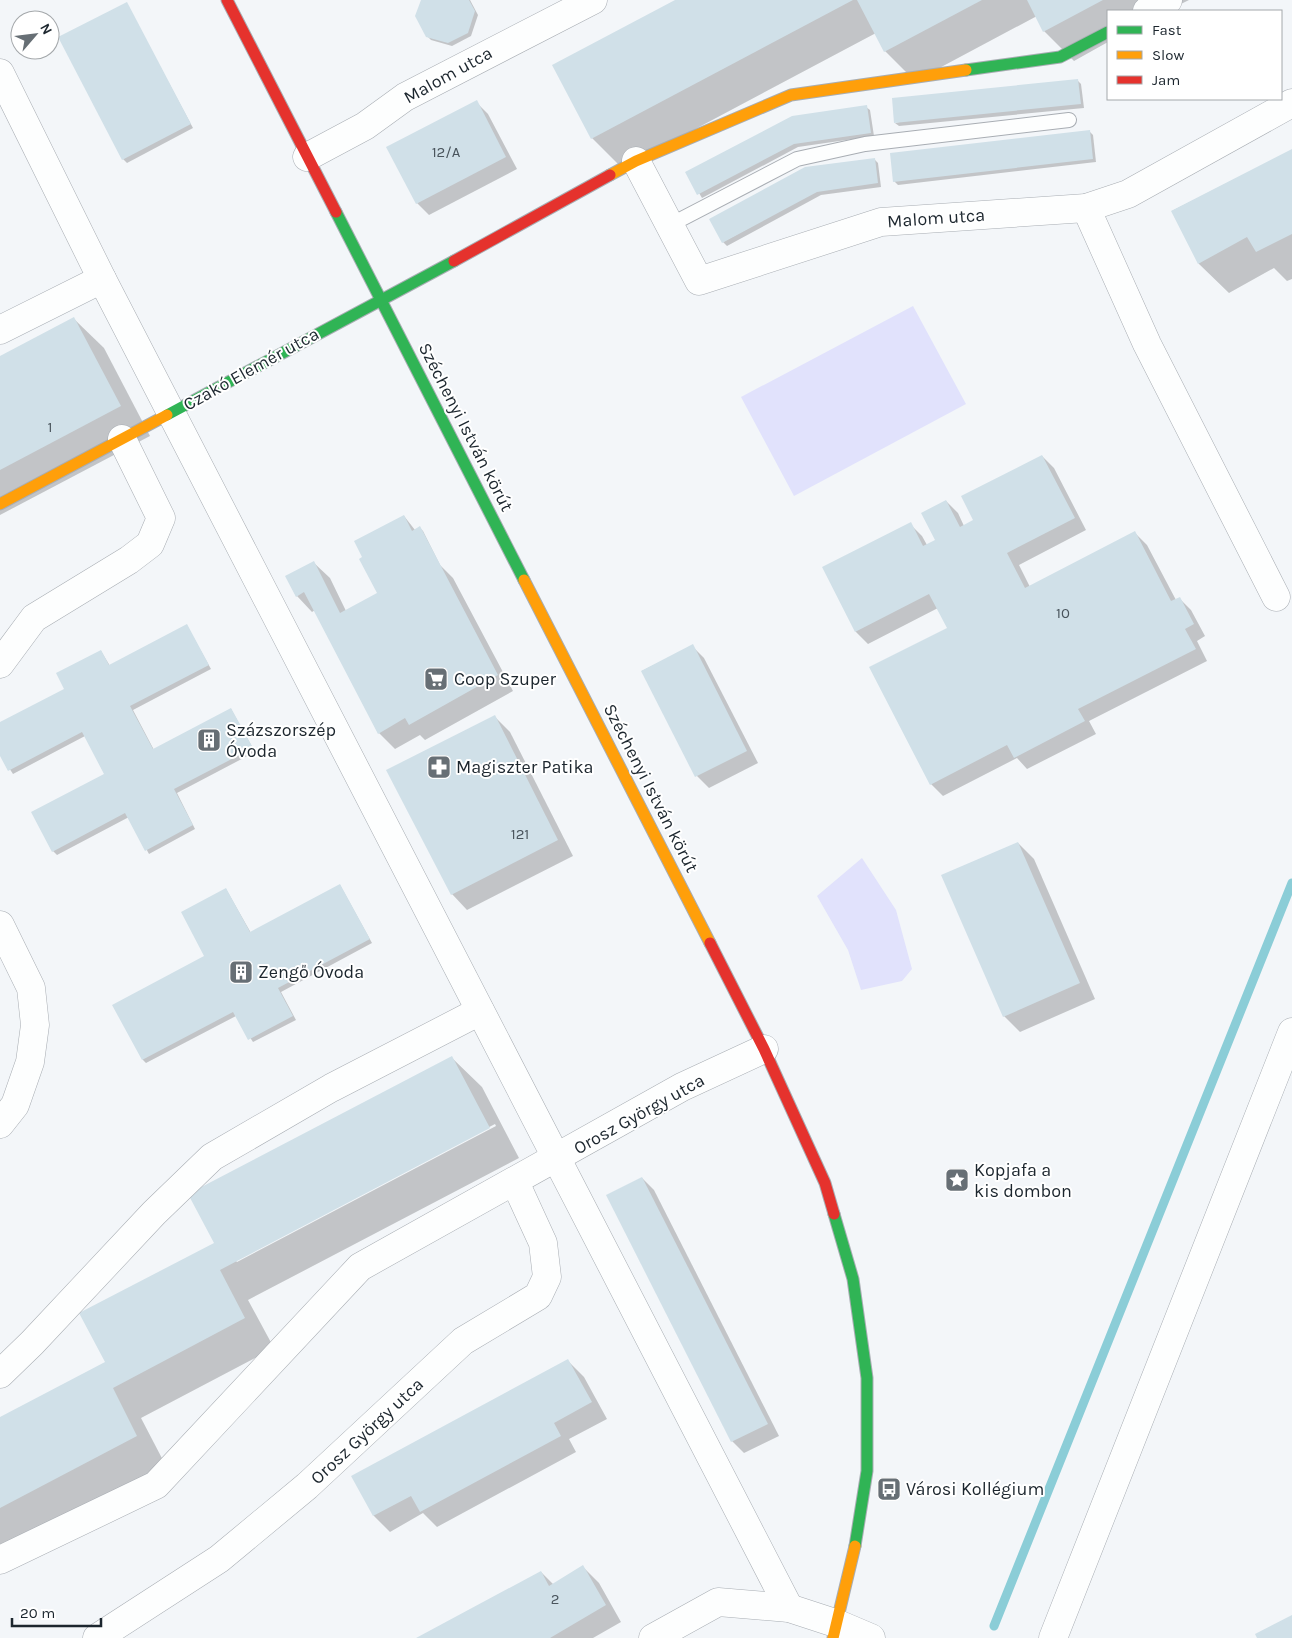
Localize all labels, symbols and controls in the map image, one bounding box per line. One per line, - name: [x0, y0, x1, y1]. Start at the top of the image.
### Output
- north arrow: [10, 10, 60, 60]
- legend: [1107, 10, 1282, 100]
- text: N: [36, 21, 56, 38]
- text: Fast: [1152, 21, 1182, 39]
- street label: Malom utca: [400, 42, 496, 108]
- text: Slow: [1152, 46, 1184, 64]
- text: Jam: [1152, 71, 1180, 89]
- house number: 12/A: [432, 143, 461, 161]
- street label: Malom utca: [886, 204, 986, 232]
- street label: Czakó Elemér utca: [179, 323, 323, 415]
- street label: Széchenyi István körút: [414, 339, 518, 515]
- house number: 1: [48, 418, 52, 436]
- house number: 10: [1056, 604, 1070, 622]
- supermarket icon: Coop Szuper: [423, 666, 449, 692]
- place label: Coop Szuper: [454, 668, 557, 690]
- street label: Széchenyi István körút: [599, 700, 703, 876]
- place label: Százszorszép Óvoda: [226, 719, 336, 762]
- building icon: Százszorszép Óvoda: [196, 727, 222, 753]
- pharmacy icon: Magiszter Patika: [426, 754, 452, 780]
- place label: Magiszter Patika: [456, 756, 594, 778]
- house number: 121: [511, 825, 529, 843]
- building icon: Zengő Óvoda: [228, 959, 254, 985]
- place label: Zengő Óvoda: [258, 960, 364, 983]
- street label: Orosz György utca: [570, 1069, 708, 1159]
- place label: Kopjafa a kis dombon: [974, 1159, 1072, 1202]
- place icon: Kopjafa a kis dombon: [944, 1167, 970, 1193]
- street label: Orosz György utca: [306, 1373, 428, 1489]
- bus stop icon: Városi Kollégium: [876, 1476, 902, 1502]
- place label: Városi Kollégium: [906, 1478, 1044, 1500]
- house number: 2: [551, 1590, 559, 1608]
- scale bar: [12, 1596, 101, 1628]
- text: 20 m: [20, 1604, 55, 1622]

